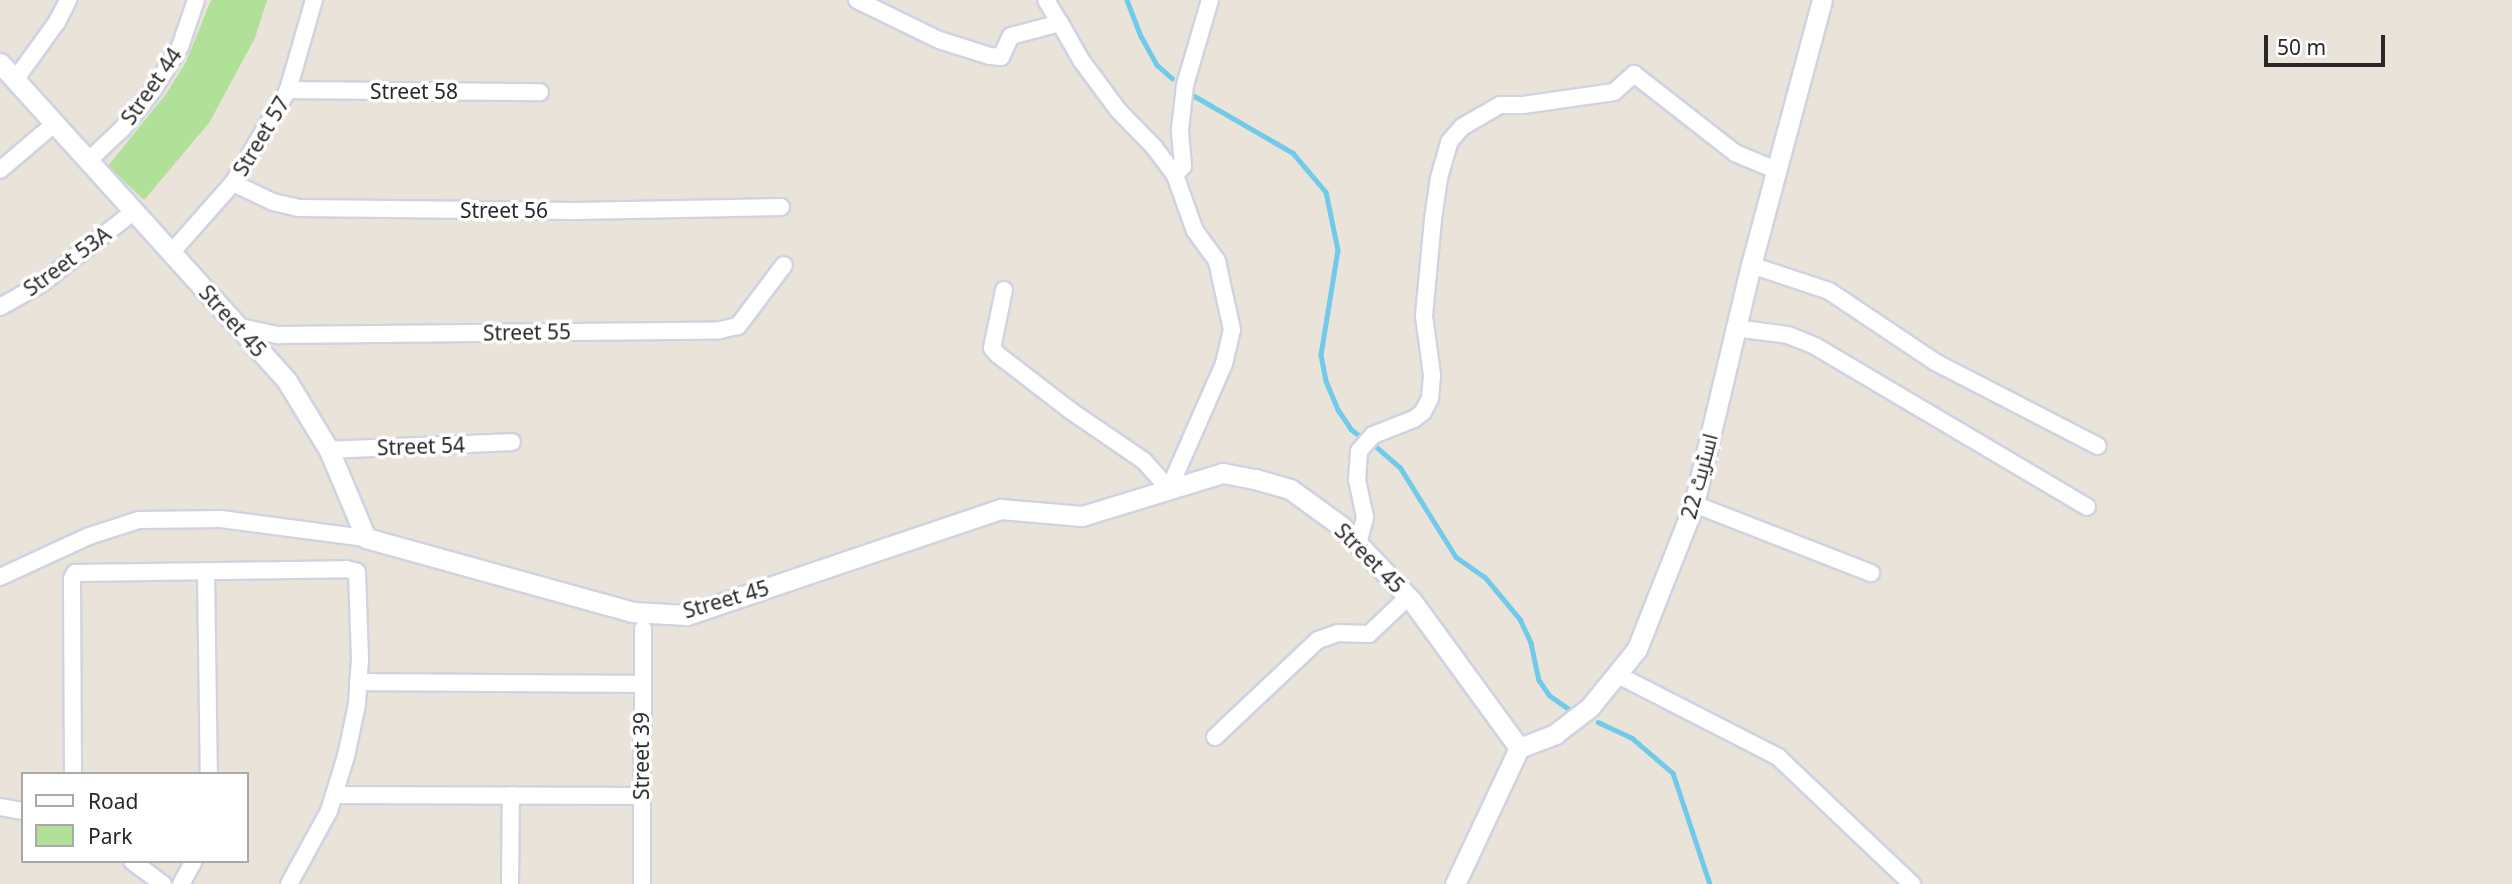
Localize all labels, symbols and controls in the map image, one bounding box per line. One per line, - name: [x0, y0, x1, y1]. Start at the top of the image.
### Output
- scale bar: [2267, 21, 2388, 65]
- text: 50 m: [2277, 33, 2326, 61]
- street label: Street 44: [115, 43, 187, 129]
- street label: Street 58: [370, 78, 458, 104]
- street label: Street 57: [228, 92, 294, 180]
- street label: Street 56: [460, 197, 548, 223]
- street label: Street 53A: [19, 221, 115, 301]
- street label: Street 45: [194, 280, 272, 362]
- street label: Street 55: [483, 319, 571, 345]
- street label: اسٹریٹ 22: [1675, 430, 1723, 522]
- street label: Street 54: [377, 432, 465, 460]
- street label: Street 45: [1330, 518, 1410, 598]
- street label: Street 45: [680, 575, 772, 623]
- street label: Street 39: [628, 712, 654, 800]
- legend: [21, 772, 248, 863]
- text: Road: [88, 787, 138, 815]
- text: Park: [88, 822, 132, 850]

